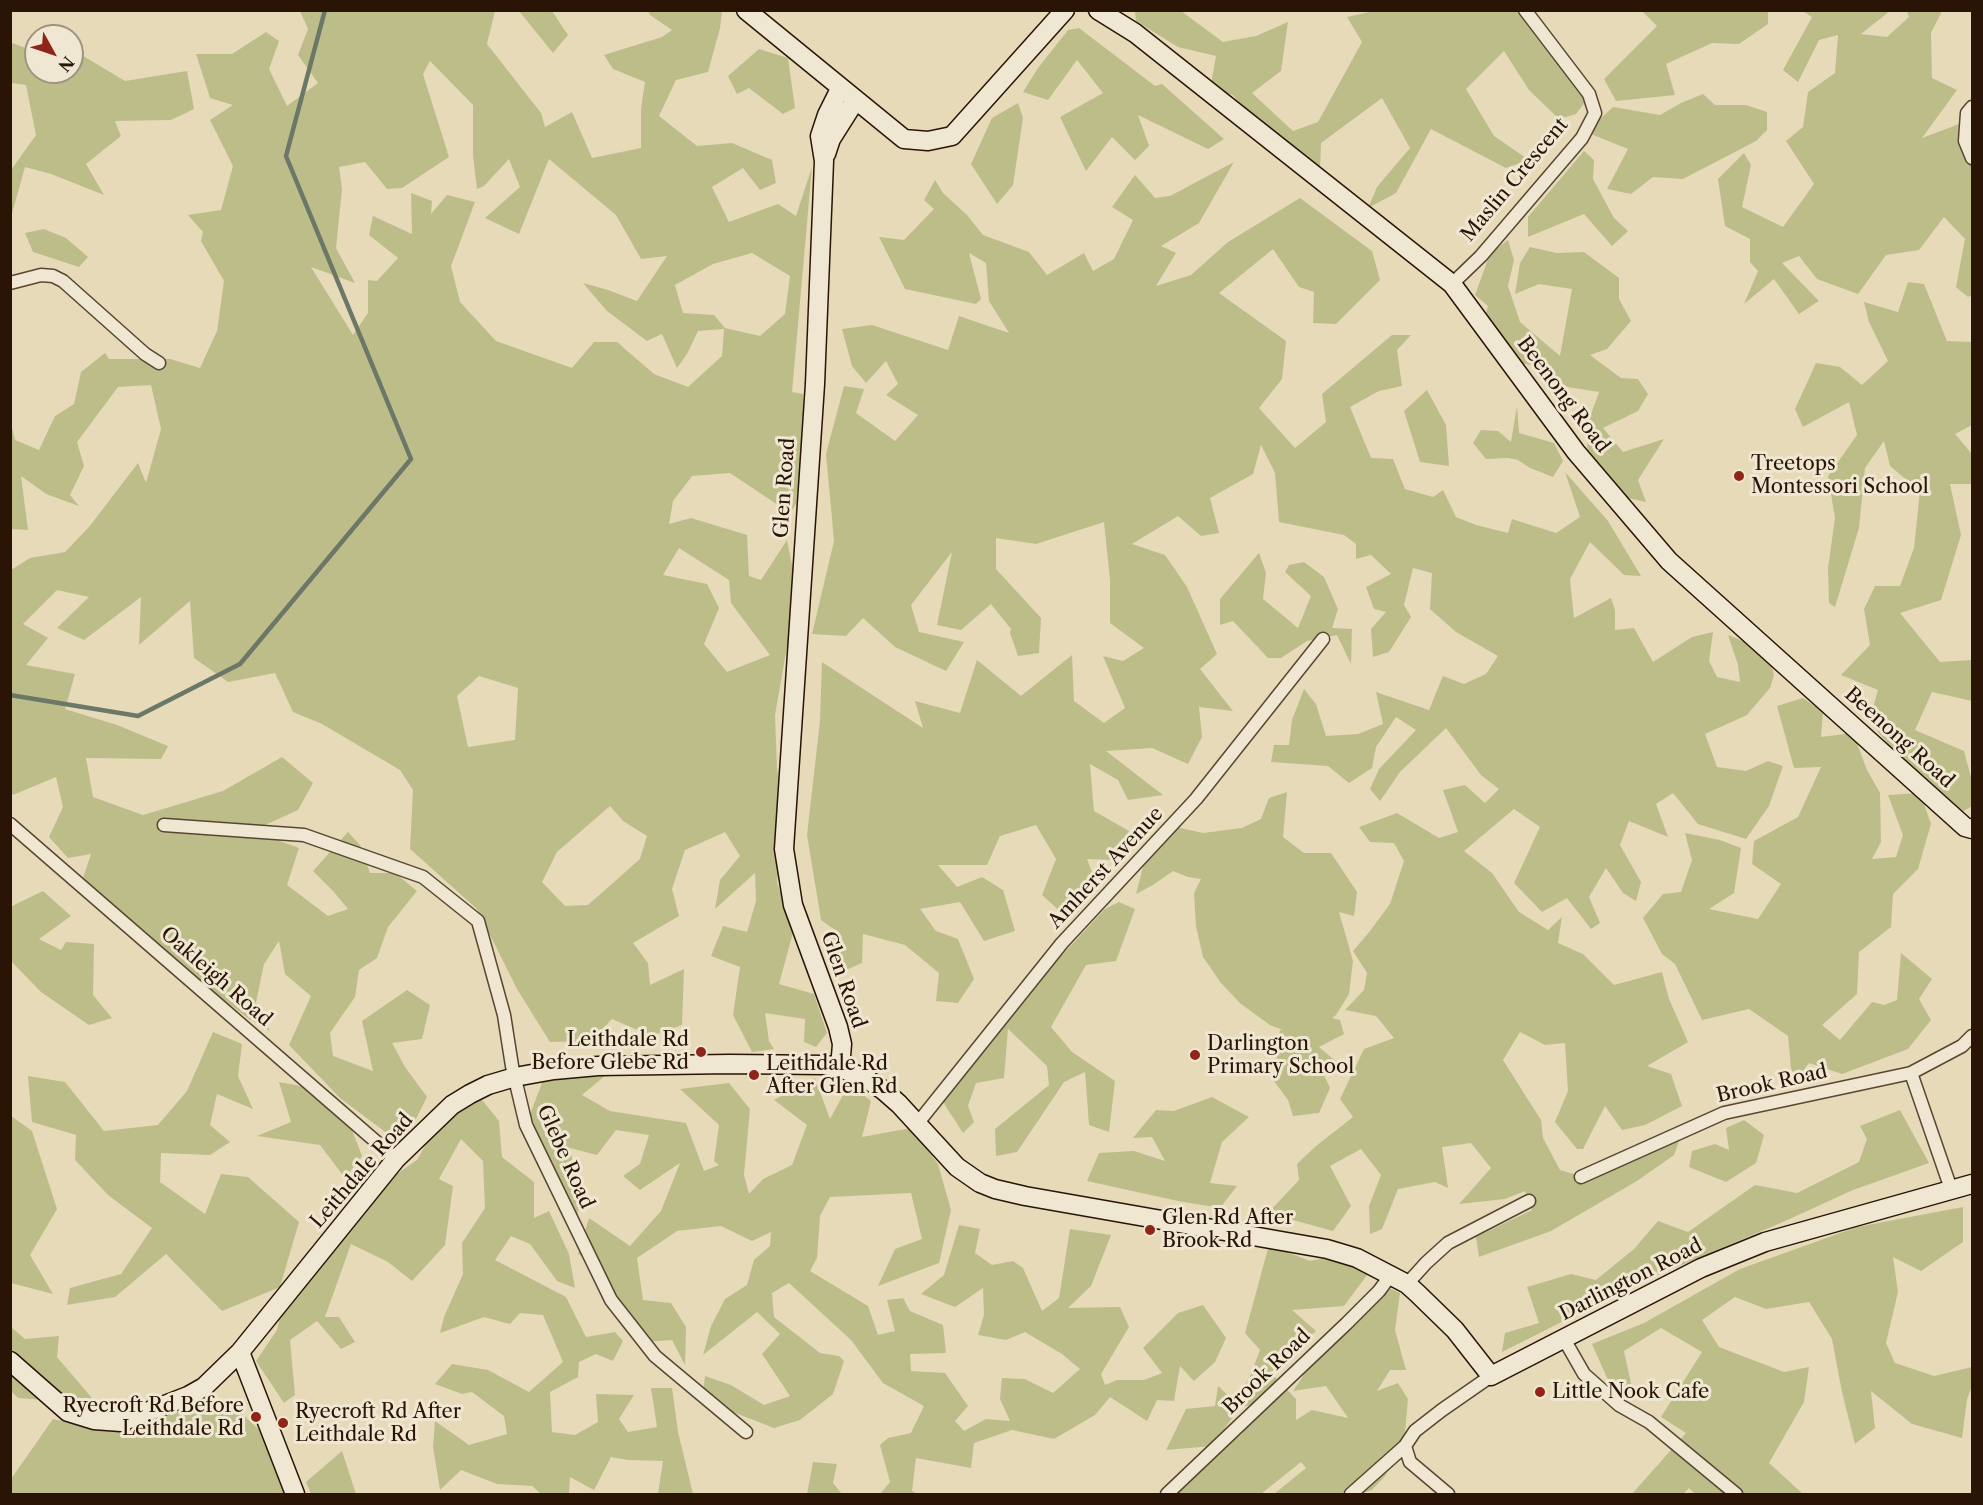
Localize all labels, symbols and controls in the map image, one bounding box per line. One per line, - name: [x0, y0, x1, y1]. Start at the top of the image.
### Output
- north arrow: [24, 24, 84, 84]
- text: N: [54, 53, 78, 76]
- street label: Maslin Crescent: [1456, 113, 1574, 247]
- street label: Beenong Road: [1512, 332, 1614, 458]
- street label: Glen Road: [770, 437, 800, 539]
- place label: Treetops Montessori School: [1751, 452, 1929, 499]
- marker: Treetops Montessori School: [1732, 469, 1746, 483]
- street label: Beenong Road: [1839, 683, 1959, 793]
- street label: Amherst Avenue: [1043, 802, 1169, 934]
- street label: Oakleigh Road: [155, 922, 277, 1032]
- street label: Glen Road: [815, 929, 871, 1031]
- place label: Leithdale Rd Before Glebe Rd: [531, 1028, 689, 1075]
- place label: Darlington Primary School: [1207, 1032, 1354, 1079]
- marker: Leithdale Rd Before Glebe Rd: [694, 1045, 708, 1059]
- marker: Darlington Primary School: [1188, 1048, 1202, 1062]
- place label: Leithdale Rd After Glen Rd: [766, 1052, 897, 1099]
- street label: Brook Road: [1714, 1060, 1830, 1108]
- marker: Leithdale Rd After Glen Rd: [747, 1068, 761, 1082]
- street label: Glebe Road: [531, 1101, 599, 1213]
- street label: Leithdale Road: [305, 1109, 419, 1233]
- place label: Glen Rd After Brook Rd: [1162, 1206, 1293, 1253]
- marker: Glen Rd After Brook Rd: [1143, 1223, 1157, 1237]
- street label: Darlington Road: [1556, 1234, 1706, 1326]
- street label: Brook Road: [1218, 1324, 1316, 1420]
- place label: Little Nook Cafe: [1552, 1380, 1709, 1404]
- marker: Little Nook Cafe: [1533, 1385, 1547, 1399]
- place label: Ryecroft Rd Before Leithdale Rd: [62, 1394, 244, 1441]
- place label: Ryecroft Rd After Leithdale Rd: [295, 1400, 461, 1447]
- marker: Ryecroft Rd Before Leithdale Rd: [249, 1410, 263, 1424]
- marker: Ryecroft Rd After Leithdale Rd: [276, 1416, 290, 1430]

